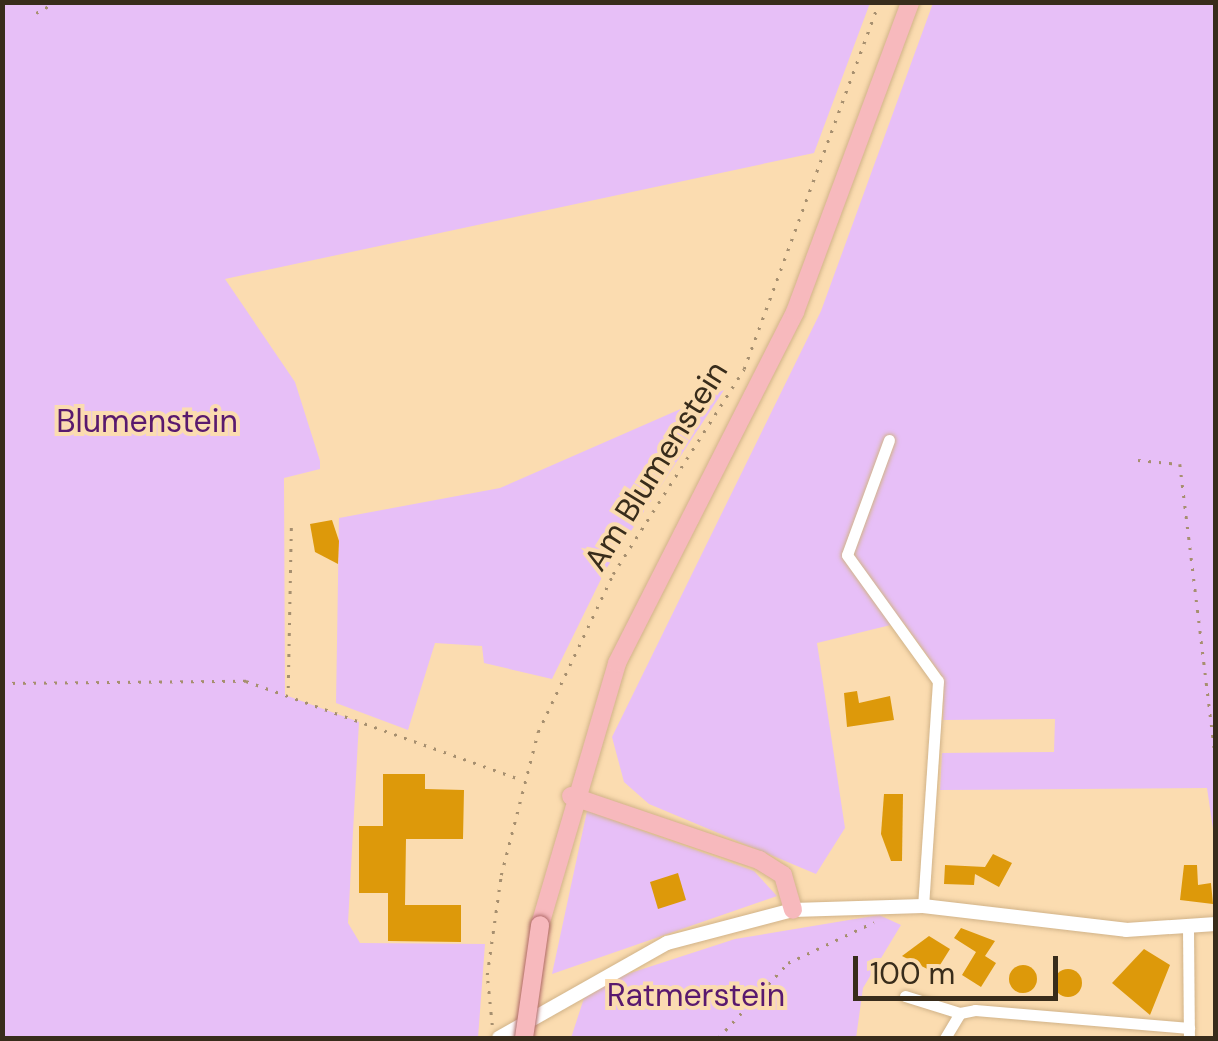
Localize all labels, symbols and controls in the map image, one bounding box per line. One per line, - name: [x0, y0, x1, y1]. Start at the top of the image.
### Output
- street label: Am Blumenstein: [576, 354, 736, 578]
- park label: Blumenstein: [56, 402, 238, 440]
- scale bar: [858, 936, 1063, 998]
- text: 100 m: [870, 954, 955, 993]
- park label: Ratmerstein: [607, 976, 785, 1014]

